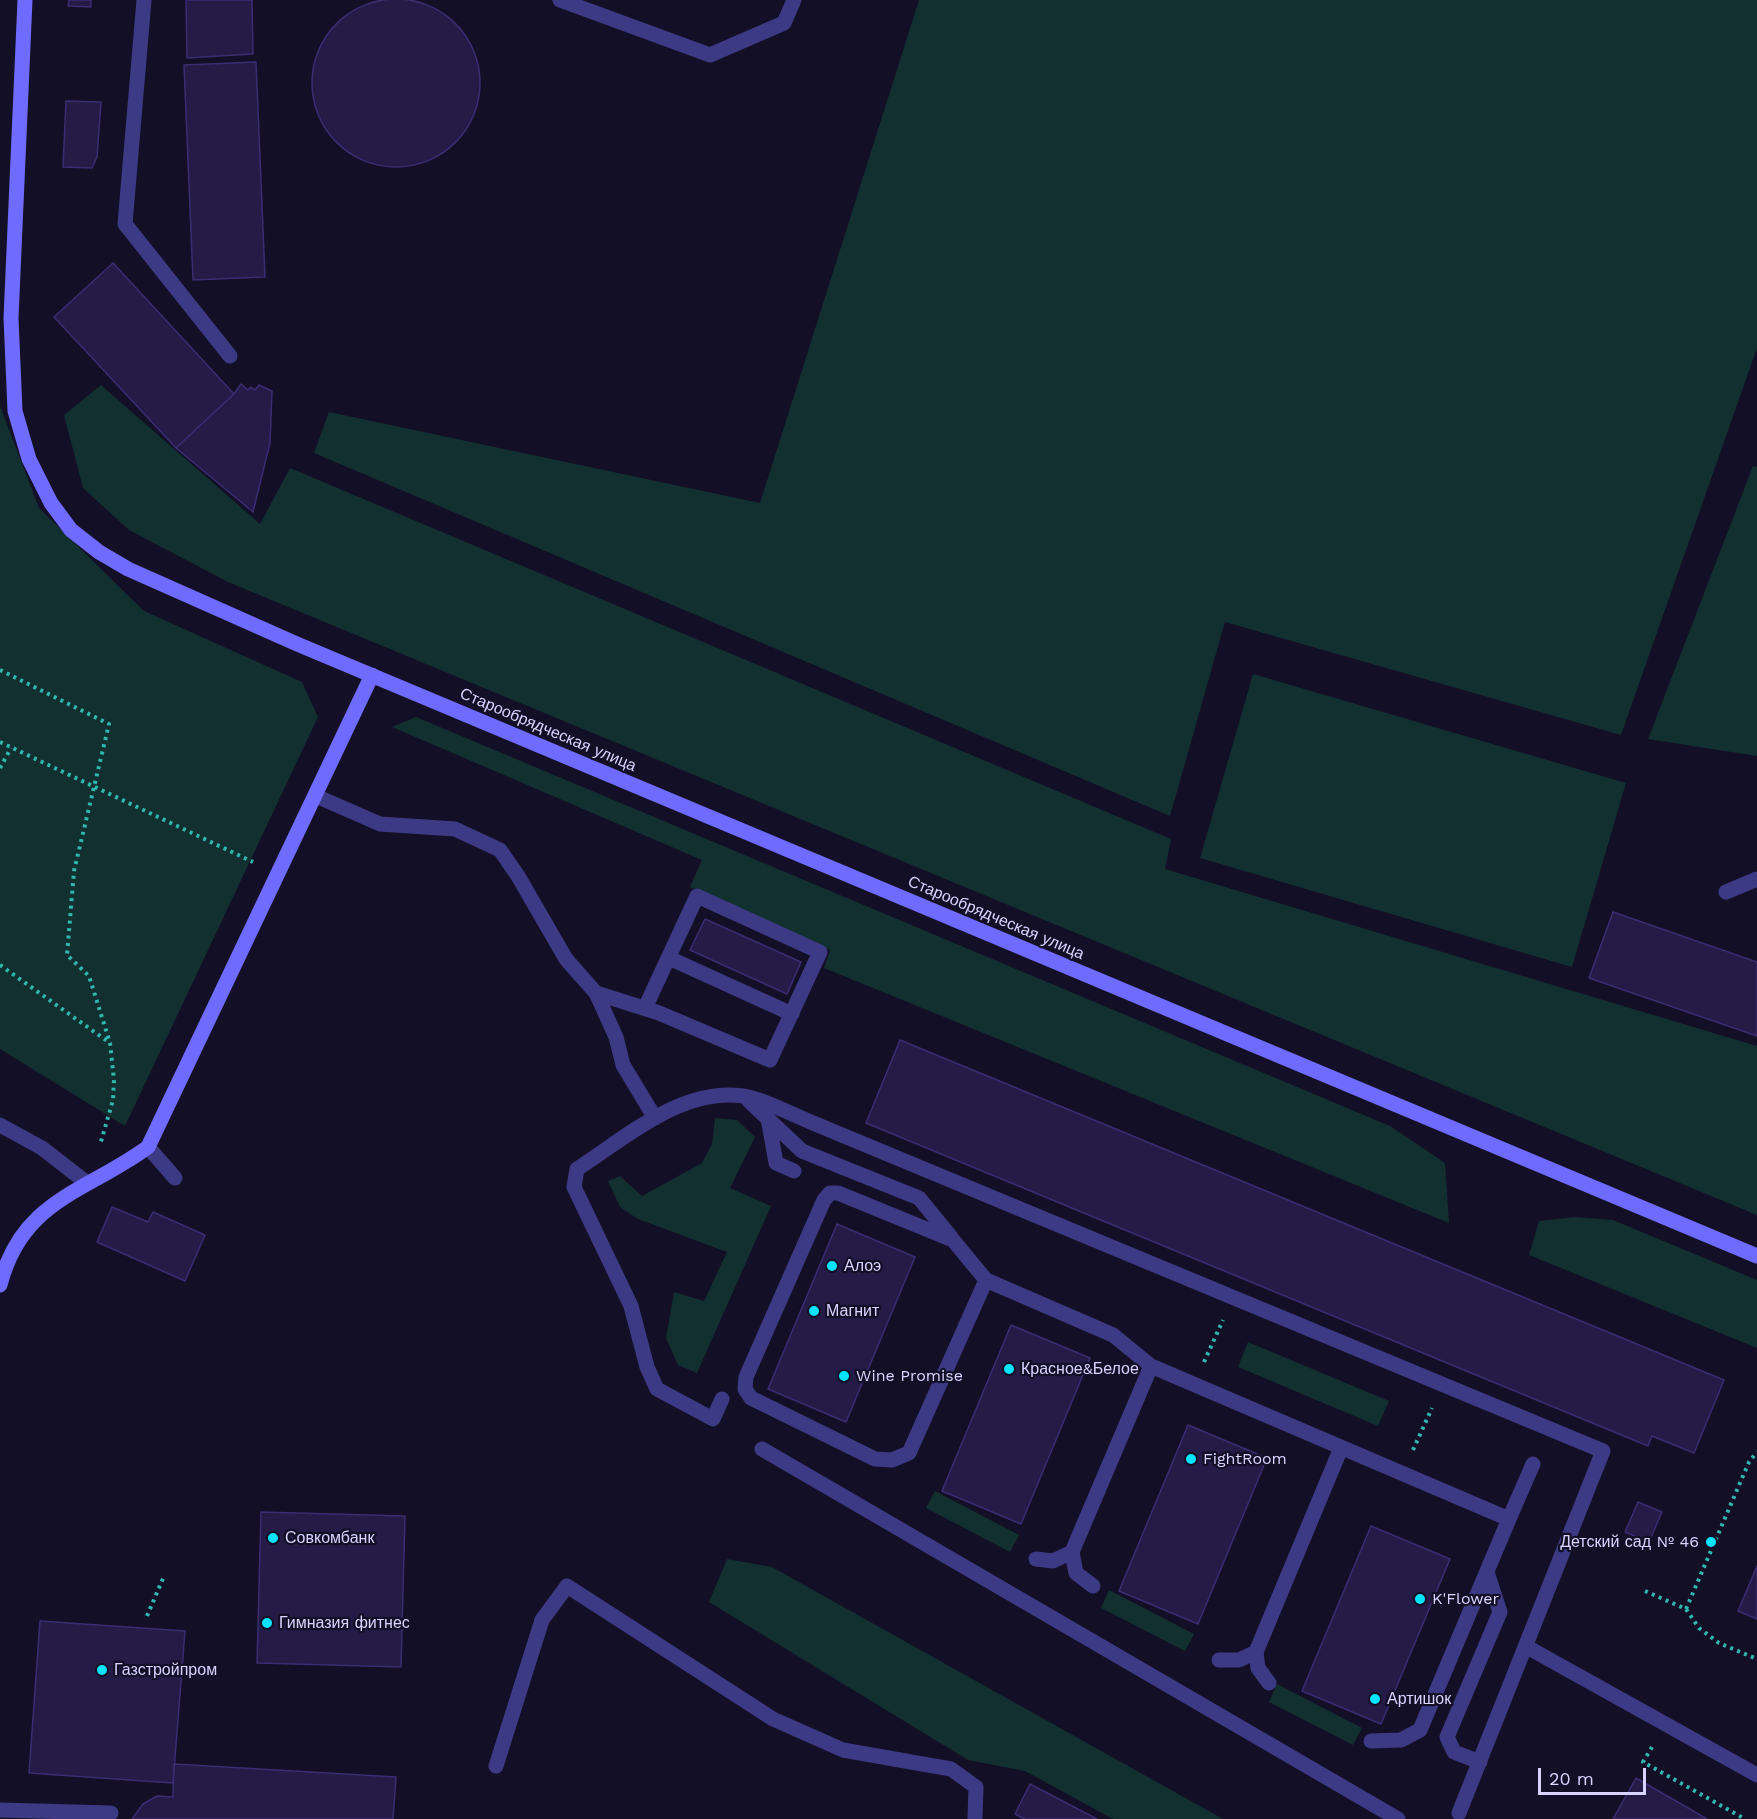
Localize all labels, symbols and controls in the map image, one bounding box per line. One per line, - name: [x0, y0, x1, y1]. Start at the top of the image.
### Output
- street label: Старообрядческая улица: [457, 684, 639, 776]
- street label: Старообрядческая улица: [905, 872, 1087, 964]
- place label: Алоэ: [844, 1256, 881, 1276]
- marker: Алоэ: [825, 1259, 839, 1273]
- place label: Магнит: [826, 1301, 879, 1321]
- marker: Магнит: [807, 1304, 821, 1318]
- place label: Красное&Белое: [1021, 1359, 1139, 1379]
- marker: Красное&Белое: [1002, 1362, 1016, 1376]
- place label: Wine Promise: [856, 1366, 963, 1386]
- marker: Wine Promise: [837, 1369, 851, 1383]
- place label: FightRoom: [1203, 1449, 1287, 1469]
- marker: FightRoom: [1184, 1452, 1198, 1466]
- place label: Совкомбанк: [285, 1528, 374, 1548]
- marker: Совкомбанк: [266, 1531, 280, 1545]
- place label: Детский сад № 46: [1560, 1532, 1699, 1552]
- marker: Детский сад № 46: [1704, 1535, 1718, 1549]
- place label: K'Flower: [1432, 1589, 1499, 1609]
- marker: K'Flower: [1413, 1592, 1427, 1606]
- place label: Гимназия фитнес: [279, 1613, 410, 1633]
- marker: Гимназия фитнес: [260, 1616, 274, 1630]
- place label: Газстройпром: [114, 1660, 217, 1680]
- marker: Газстройпром: [95, 1663, 109, 1677]
- place label: Артишок: [1387, 1689, 1451, 1709]
- marker: Артишок: [1368, 1692, 1382, 1706]
- scale bar: [1541, 1756, 1649, 1794]
- text: 20 m: [1549, 1768, 1594, 1789]

